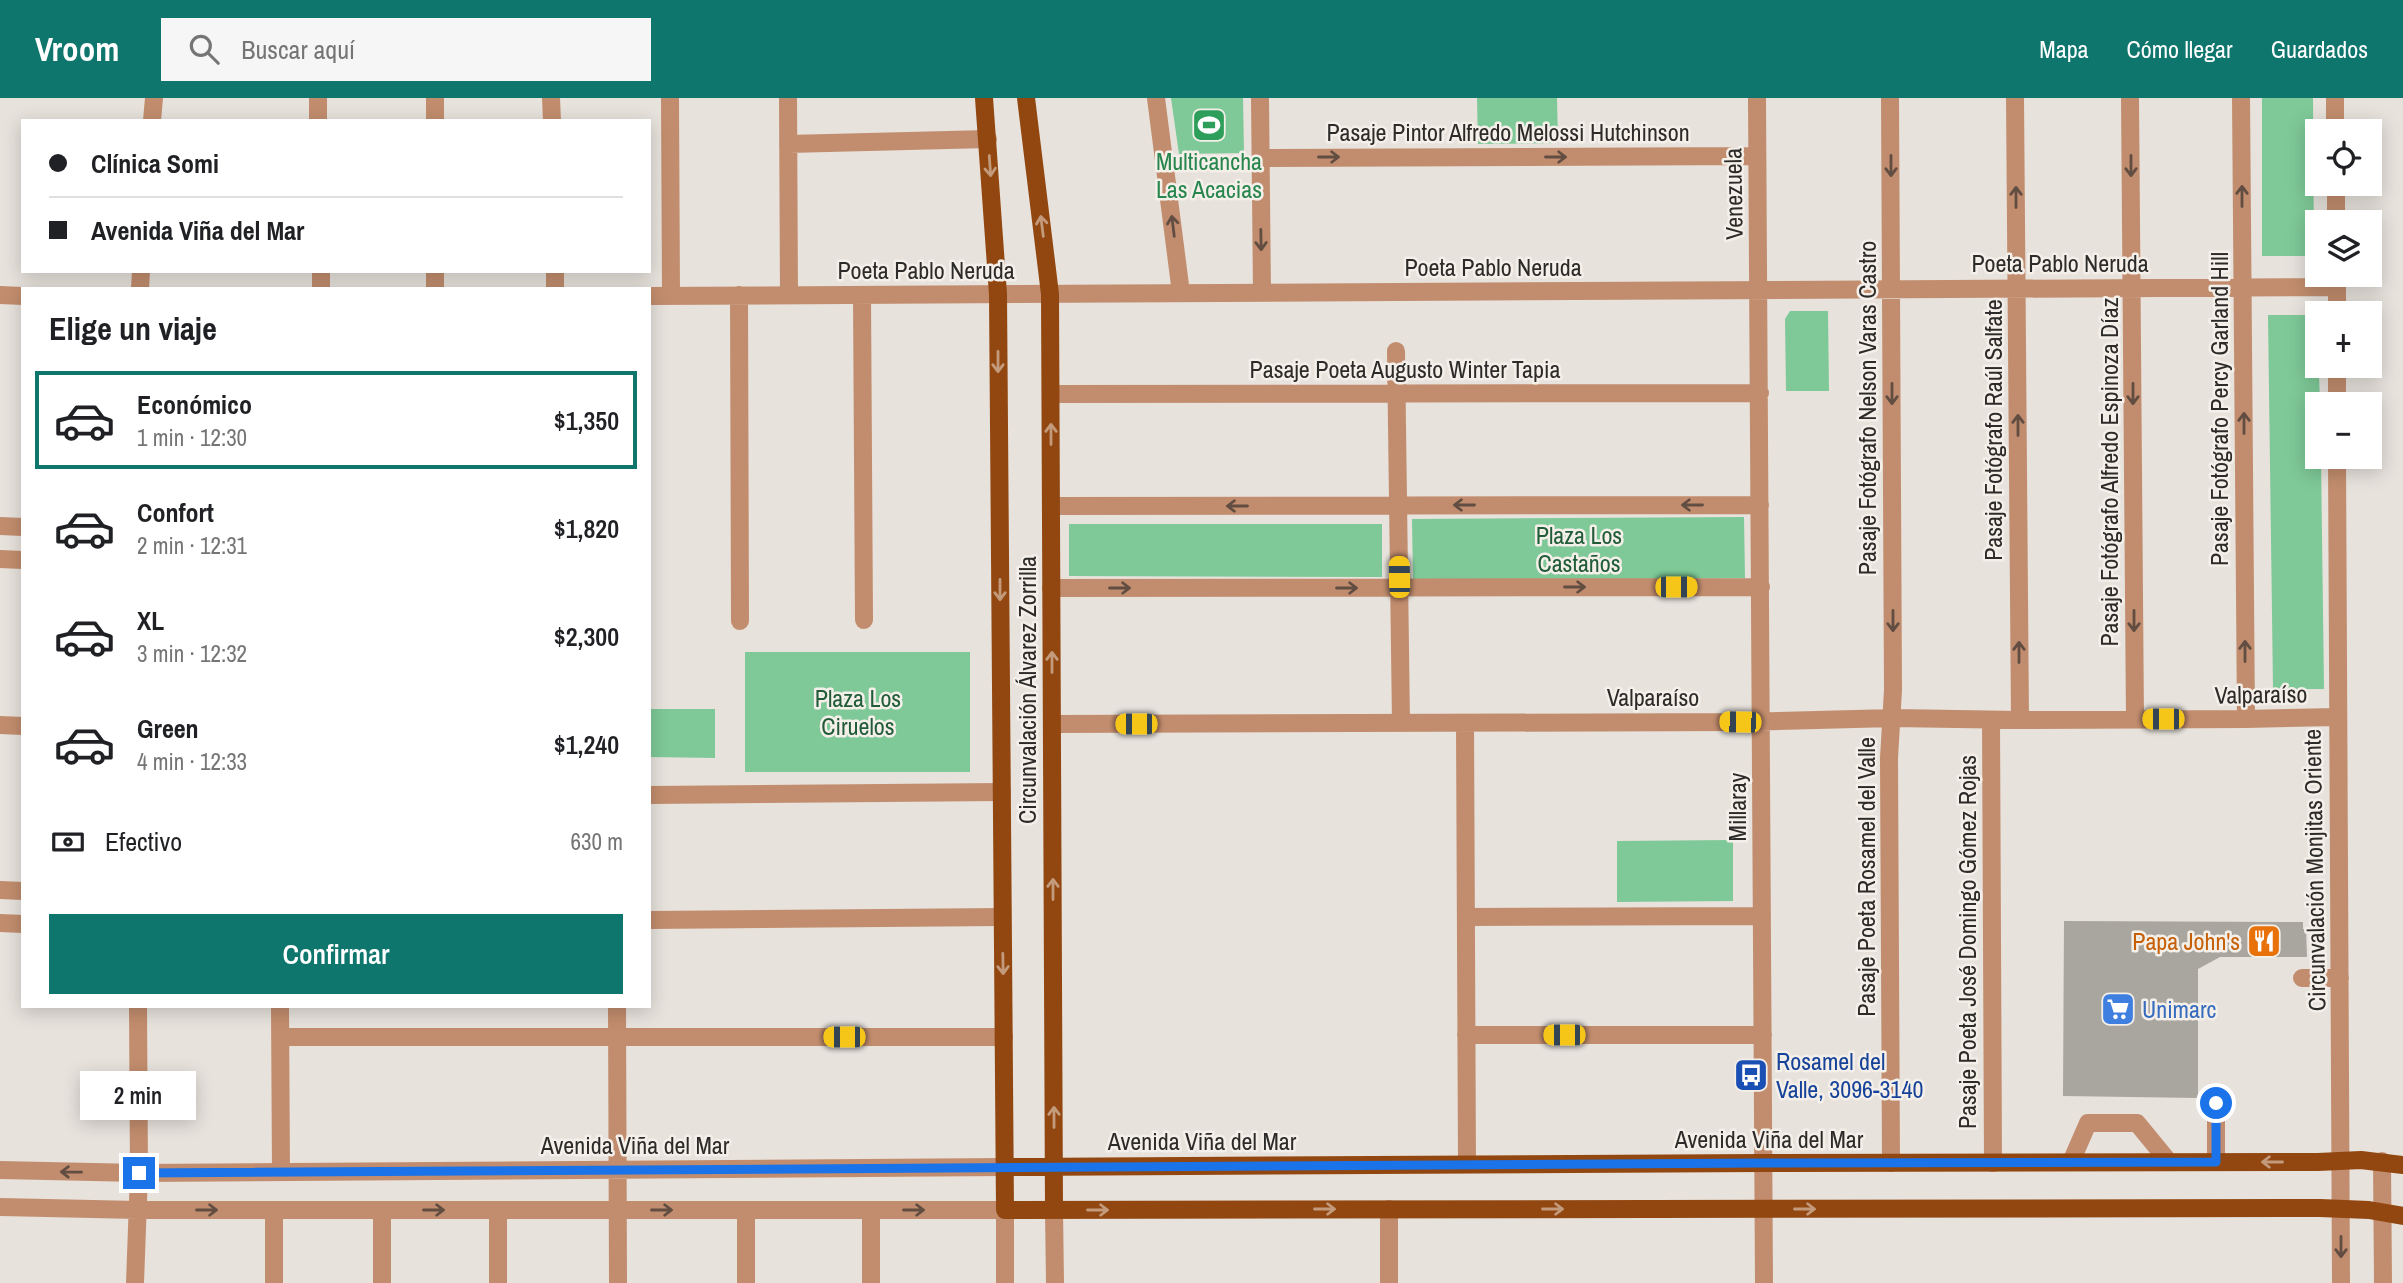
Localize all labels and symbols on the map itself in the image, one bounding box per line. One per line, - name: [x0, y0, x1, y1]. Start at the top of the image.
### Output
- sports icon: Multicancha Las Acacias: [1190, 106, 1228, 144]
- street label: Pasaje Pintor Alfredo Melossi Hutchinson: [1326, 116, 1690, 148]
- place label: Multicancha Las Acacias: [1156, 145, 1262, 205]
- street label: Venezuela: [1716, 148, 1750, 240]
- one-way arrow: [1317, 150, 1340, 164]
- one-way arrow: [1545, 150, 1568, 164]
- one-way arrow: [984, 154, 997, 177]
- one-way arrow: [1884, 154, 1897, 177]
- one-way arrow: [2124, 154, 2138, 177]
- one-way arrow: [2235, 185, 2249, 208]
- one-way arrow: [2009, 186, 2023, 209]
- one-way arrow: [1035, 215, 1048, 238]
- one-way arrow: [1166, 215, 1179, 237]
- one-way arrow: [1255, 228, 1268, 251]
- street label: Pasaje Fotógrafo Nelson Varas Castro: [1851, 241, 1883, 575]
- street label: Poeta Pablo Neruda: [1971, 247, 2149, 279]
- street label: Poeta Pablo Neruda: [1404, 251, 1582, 283]
- street label: Pasaje Fotógrafo Percy Garland Hill: [2203, 252, 2235, 566]
- street label: Poeta Pablo Neruda: [837, 254, 1015, 286]
- street label: Pasaje Fotógrafo Alfredo Espinoza Díaz: [2093, 297, 2125, 647]
- street label: Pasaje Fotógrafo Raúl Salfate: [1977, 299, 2009, 561]
- one-way arrow: [991, 351, 1005, 374]
- street label: Pasaje Poeta Augusto Winter Tapia: [1250, 353, 1560, 385]
- one-way arrow: [1885, 382, 1899, 405]
- one-way arrow: [2126, 382, 2139, 405]
- one-way arrow: [2237, 412, 2251, 435]
- one-way arrow: [2011, 413, 2025, 436]
- one-way arrow: [1044, 423, 1058, 446]
- one-way arrow: [1453, 498, 1476, 512]
- one-way arrow: [1681, 498, 1704, 512]
- one-way arrow: [1226, 499, 1249, 513]
- park label: Plaza Los Castaños: [1536, 519, 1622, 579]
- street label: Circunvalación Álvarez Zorrilla: [1011, 556, 1043, 824]
- car: [1389, 556, 1410, 598]
- car: [1656, 577, 1698, 598]
- one-way arrow: [993, 578, 1007, 601]
- one-way arrow: [1563, 580, 1586, 594]
- one-way arrow: [1108, 581, 1131, 595]
- one-way arrow: [1335, 581, 1358, 595]
- one-way arrow: [1886, 609, 1900, 632]
- one-way arrow: [2127, 609, 2141, 632]
- one-way arrow: [2239, 640, 2252, 663]
- one-way arrow: [2012, 641, 2026, 664]
- one-way arrow: [1045, 651, 1059, 674]
- street label: Valparaíso: [2214, 677, 2308, 711]
- street label: Valparaíso: [1607, 681, 1699, 713]
- park label: Plaza Los Ciruelos: [815, 682, 901, 742]
- car: [2143, 709, 2185, 730]
- car: [1719, 711, 1762, 733]
- car: [1116, 714, 1158, 735]
- street label: Circunvalación Monjitas Oriente: [2296, 729, 2332, 1011]
- street label: Pasaje Poeta Rosamel del Valle: [1850, 737, 1882, 1017]
- street label: Pasaje Poeta José Domingo Gómez Rojas: [1951, 755, 1983, 1129]
- street label: Millaray: [1721, 772, 1753, 841]
- one-way arrow: [1046, 878, 1060, 901]
- restaurant icon: Papa John's: [2245, 922, 2283, 960]
- place label: Papa John's: [2132, 925, 2240, 957]
- one-way arrow: [996, 953, 1010, 976]
- supermarket icon: Unimarc: [2099, 990, 2137, 1028]
- place label: Unimarc: [2142, 993, 2217, 1025]
- car: [1544, 1025, 1586, 1046]
- car: [824, 1027, 866, 1048]
- place label: Rosamel del Valle, 3096-3140: [1776, 1045, 1923, 1105]
- bus stop icon: Rosamel del Valle, 3096-3140: [1732, 1056, 1770, 1094]
- callout: 2 min: [81, 1072, 197, 1121]
- route start: [2200, 1087, 2232, 1119]
- one-way arrow: [1047, 1106, 1061, 1129]
- street label: Avenida Viña del Mar: [1674, 1123, 1864, 1155]
- street label: Avenida Viña del Mar: [1107, 1125, 1297, 1157]
- street label: Avenida Viña del Mar: [540, 1129, 730, 1161]
- one-way arrow: [2261, 1155, 2284, 1169]
- route end: [123, 1157, 155, 1189]
- one-way arrow: [59, 1165, 82, 1179]
- one-way arrow: [1313, 1202, 1336, 1216]
- one-way arrow: [1541, 1202, 1564, 1216]
- one-way arrow: [1793, 1202, 1816, 1216]
- one-way arrow: [195, 1203, 218, 1217]
- one-way arrow: [422, 1203, 445, 1217]
- one-way arrow: [650, 1203, 673, 1217]
- one-way arrow: [902, 1203, 925, 1217]
- one-way arrow: [1086, 1203, 1109, 1217]
- one-way arrow: [2334, 1235, 2348, 1258]

